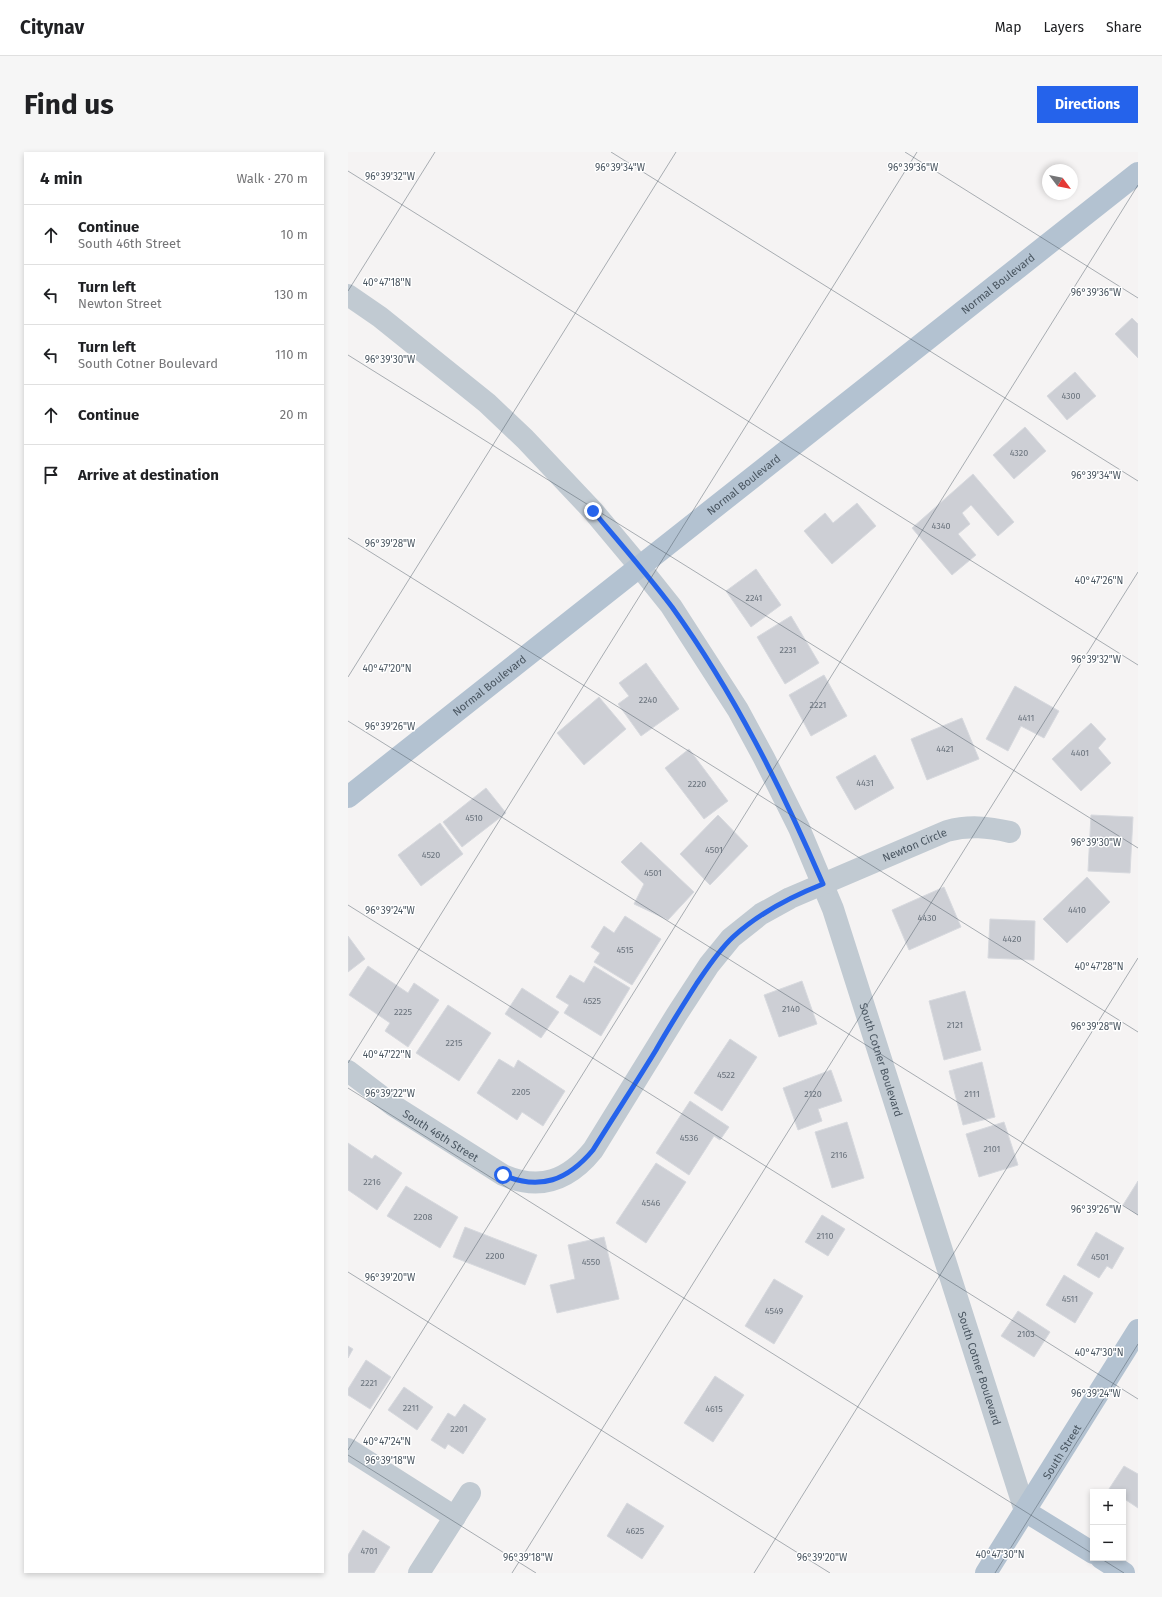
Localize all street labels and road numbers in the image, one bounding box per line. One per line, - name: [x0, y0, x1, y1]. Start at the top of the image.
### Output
- street label: Normal Boulevard: [959, 251, 1037, 317]
- street label: Normal Boulevard: [704, 452, 783, 518]
- street label: Normal Boulevard: [450, 653, 529, 719]
- street label: Newton Circle: [881, 826, 949, 865]
- street label: South Cotner Boulevard: [856, 1001, 905, 1118]
- street label: South 46th Street: [400, 1107, 481, 1165]
- street label: South Cotner Boulevard: [955, 1310, 1003, 1427]
- street label: South Street: [1040, 1422, 1084, 1482]

